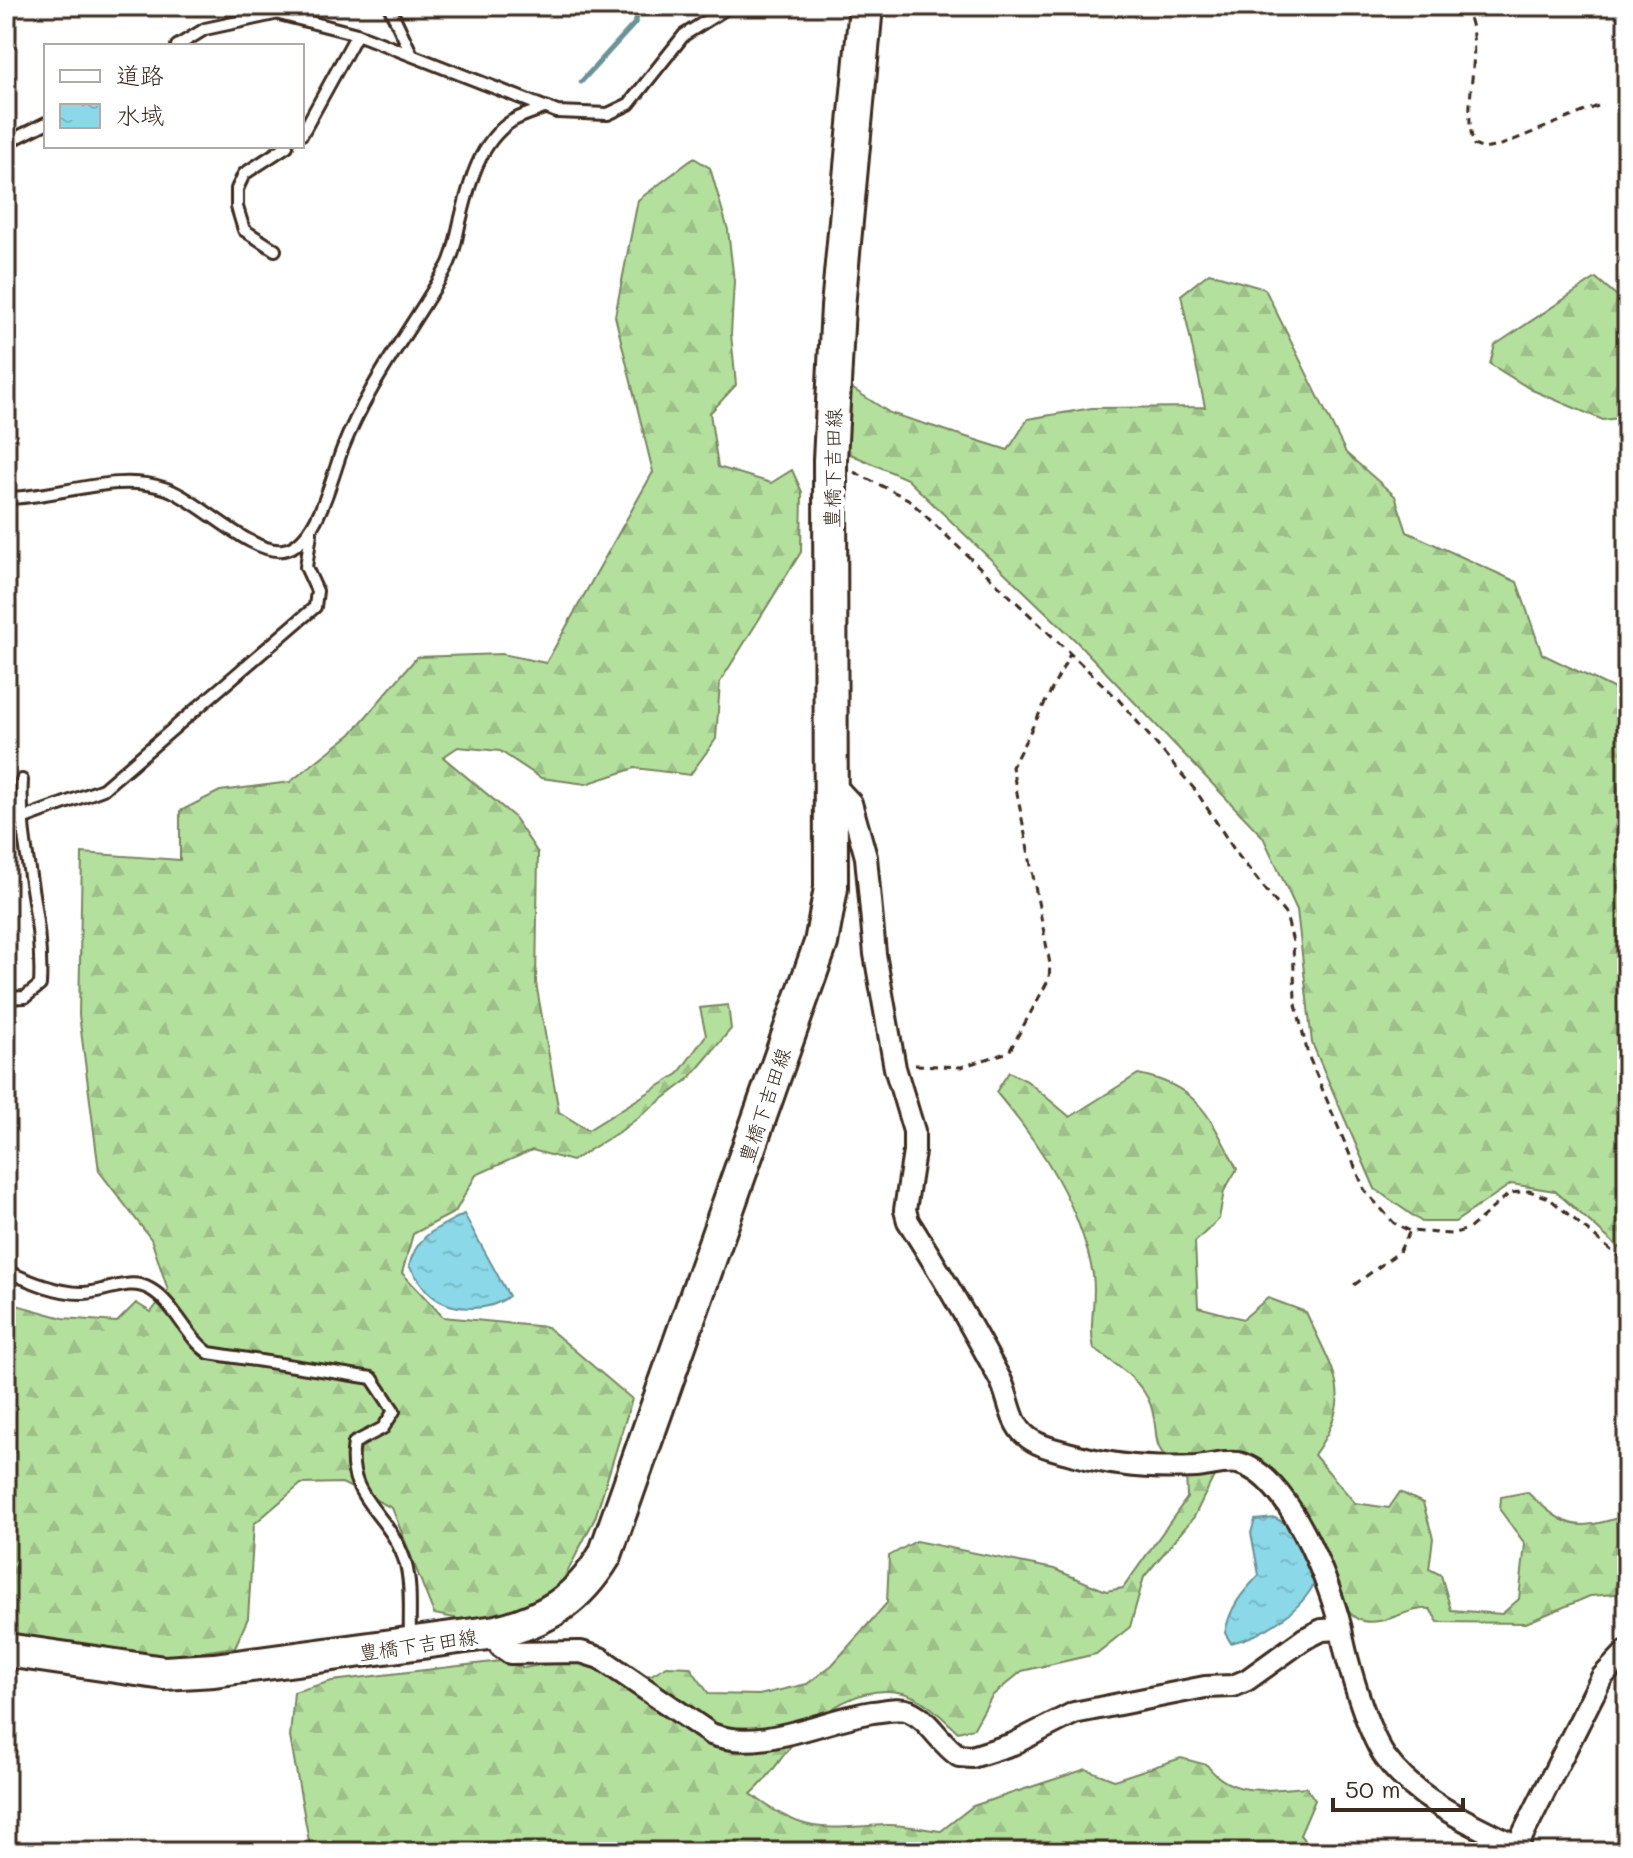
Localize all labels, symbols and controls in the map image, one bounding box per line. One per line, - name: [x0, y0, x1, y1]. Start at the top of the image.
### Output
- legend: [44, 44, 304, 148]
- text: 道路: [116, 59, 164, 90]
- text: 水域: [116, 99, 164, 130]
- street label: 豊橋下吉田線: [818, 408, 846, 528]
- street label: 豊橋下吉田線: [732, 1044, 796, 1166]
- street label: 豊橋下吉田線: [357, 1623, 479, 1665]
- scale bar: [1333, 1762, 1463, 1812]
- text: 50 m: [1345, 1773, 1401, 1804]

